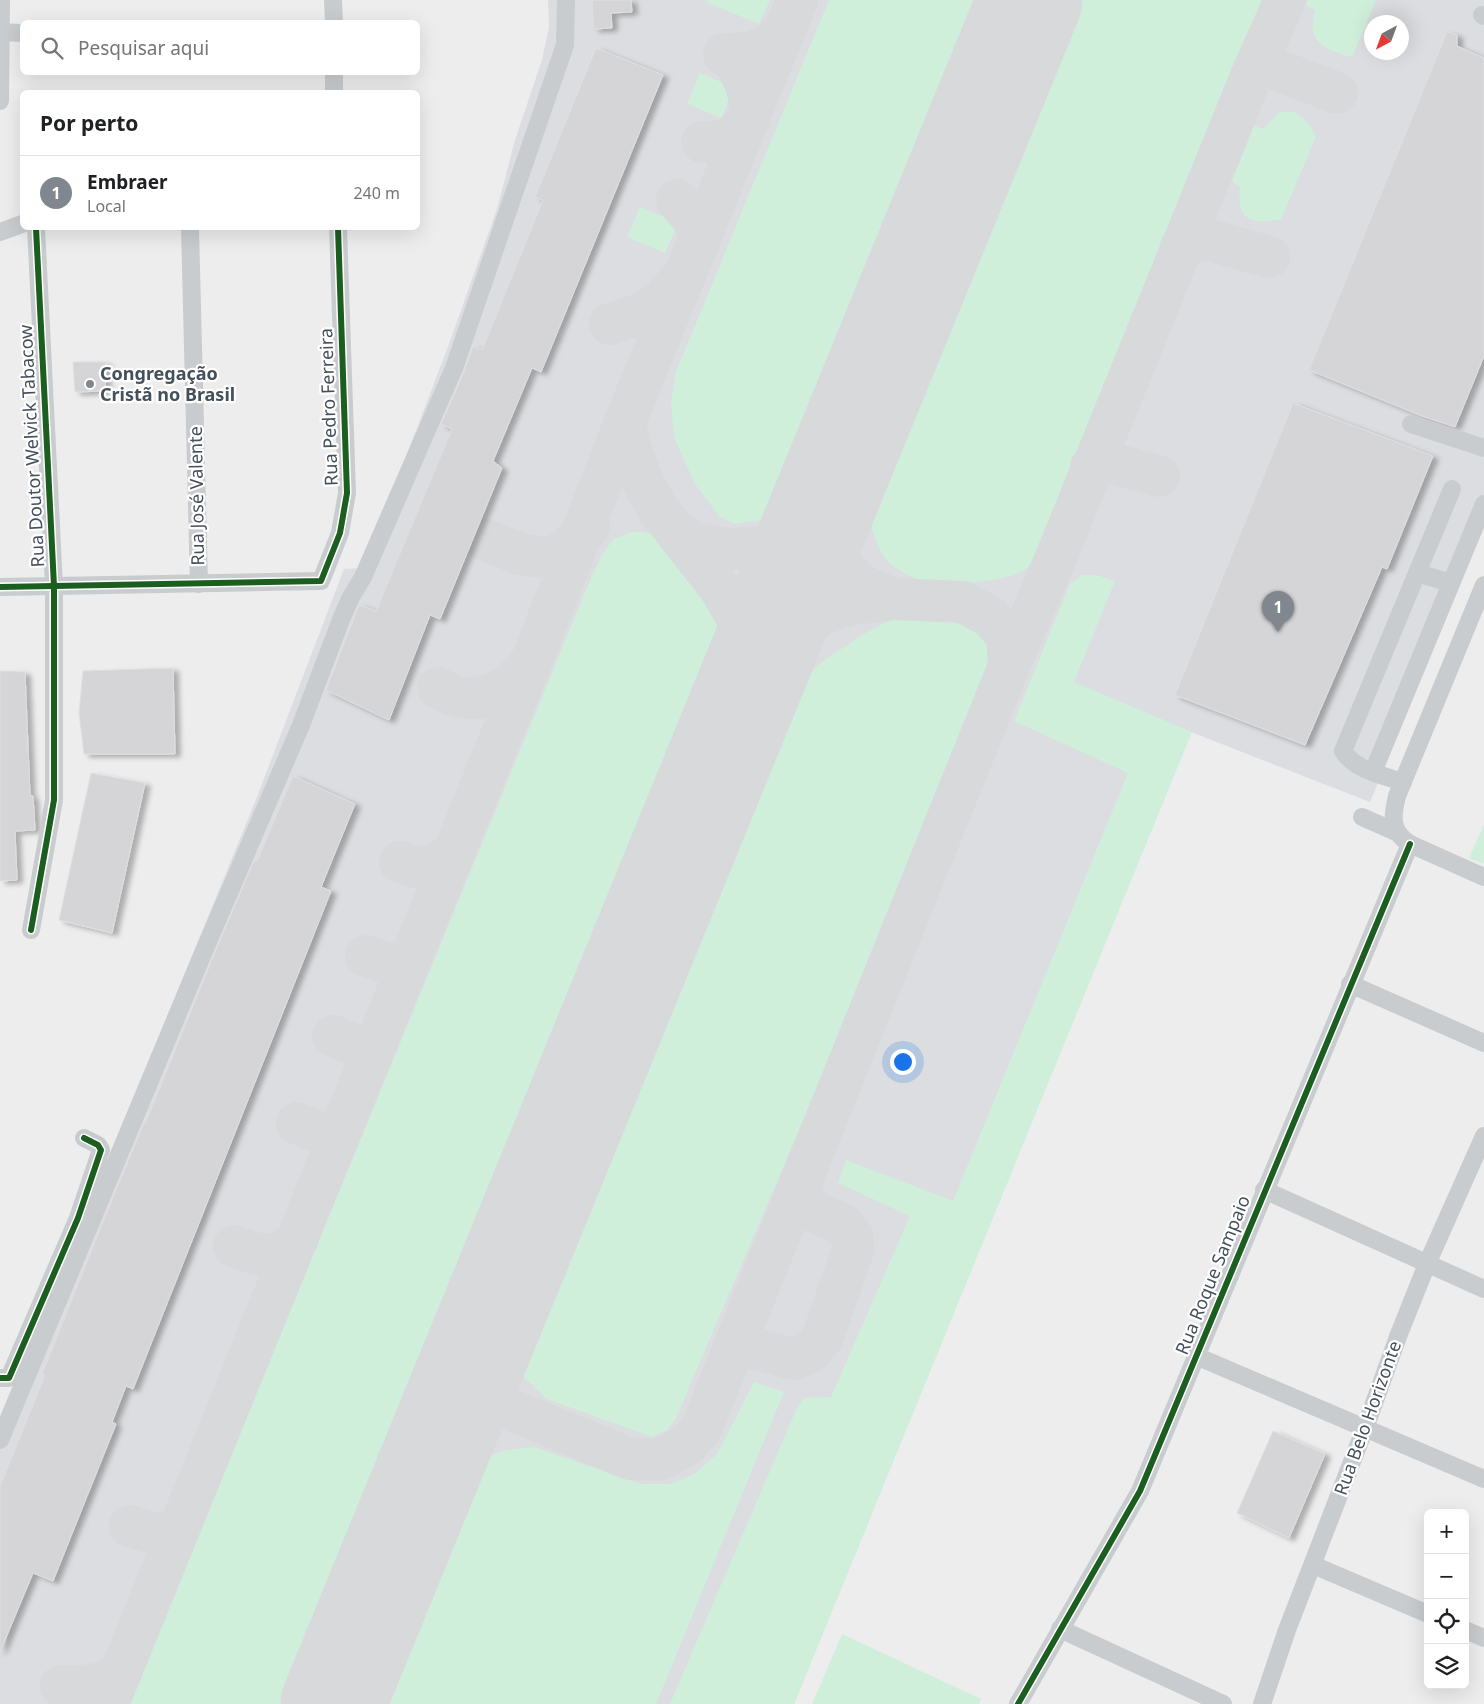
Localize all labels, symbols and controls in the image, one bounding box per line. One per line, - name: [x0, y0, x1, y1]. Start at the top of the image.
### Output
- north arrow: [1364, 15, 1409, 60]
- search box: [20, 20, 420, 75]
- icon: search: [38, 34, 66, 62]
- text: Pesquisar aqui: [78, 35, 209, 61]
- text: Por perto: [40, 109, 138, 137]
- text: Embraer: [87, 169, 168, 195]
- text: 1: [51, 182, 61, 204]
- text: 240 m: [353, 182, 400, 204]
- text: Local: [87, 195, 126, 217]
- street label: Rua Doutor Welvick Tabacow: [13, 324, 49, 568]
- street label: Rua Pedro Ferreira: [313, 328, 343, 486]
- place label: Congregação Cristã no Brasil: [100, 361, 235, 406]
- marker: Congregação Cristã no Brasil: [84, 378, 96, 390]
- street label: Rua José Valente: [183, 426, 209, 566]
- pin: 1: [1262, 591, 1294, 632]
- your location: [890, 1049, 916, 1075]
- street label: Rua Roque Sampaio: [1169, 1191, 1255, 1358]
- street label: Rua Belo Horizonte: [1328, 1337, 1406, 1498]
- map controls: [1424, 1509, 1469, 1689]
- button: +: [1424, 1509, 1469, 1554]
- button: −: [1424, 1554, 1469, 1599]
- button: locate: [1424, 1599, 1469, 1644]
- button: layers: [1424, 1644, 1469, 1689]

